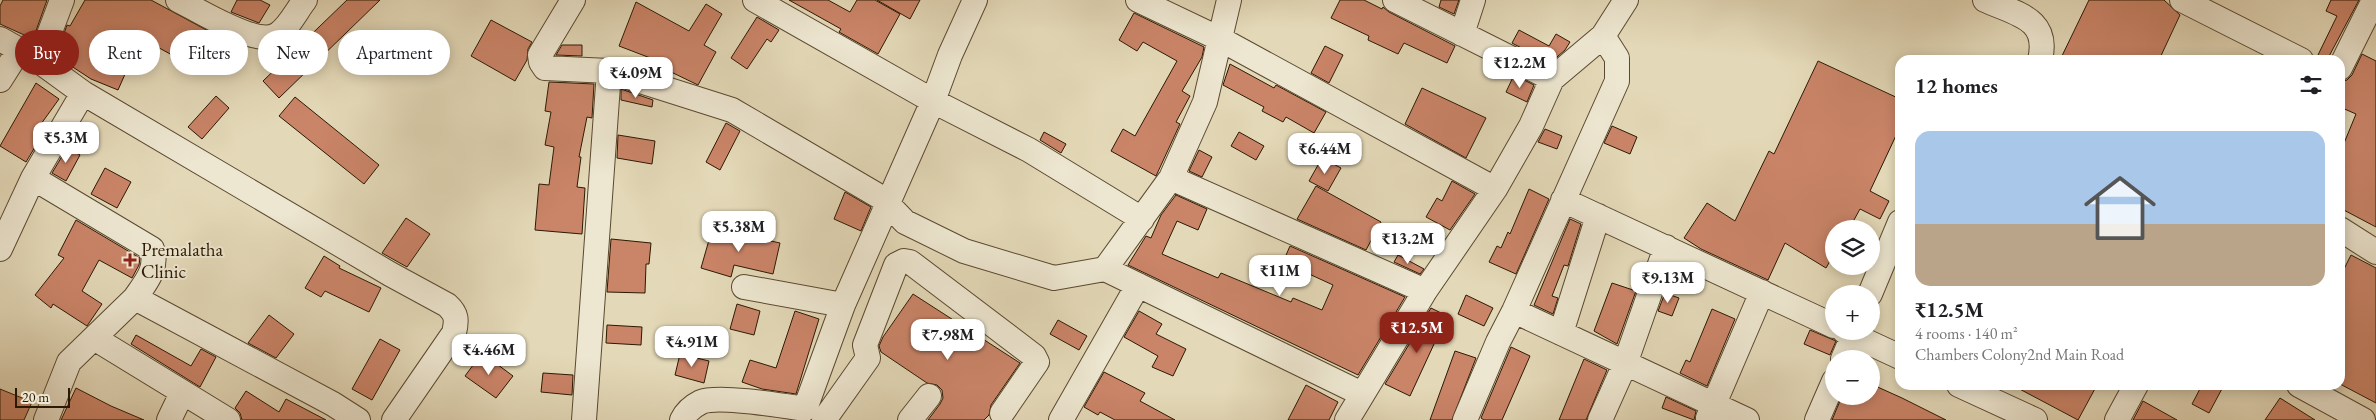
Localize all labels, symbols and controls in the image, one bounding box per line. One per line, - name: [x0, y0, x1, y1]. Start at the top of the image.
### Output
- chip: Buy: [15, 30, 79, 75]
- chip: Rent: [89, 30, 160, 75]
- chip: Filters: [170, 30, 248, 75]
- chip: New: [258, 30, 328, 75]
- chip: Apartment: [338, 30, 450, 75]
- pin: ₹12.2M: [1479, 46, 1561, 89]
- text: ₹12.2M: [1494, 52, 1546, 73]
- pin: ₹4.09M: [595, 56, 677, 99]
- text: ₹4.09M: [610, 62, 662, 83]
- icon: filters: [2297, 71, 2325, 99]
- text: 12 homes: [1915, 72, 1998, 99]
- pin: ₹5.3M: [31, 121, 101, 164]
- text: ₹5.3M: [44, 127, 88, 148]
- pin: ₹6.44M: [1284, 132, 1366, 175]
- text: ₹6.44M: [1299, 138, 1351, 159]
- icon: home: [2075, 163, 2165, 253]
- pin: ₹5.38M: [698, 210, 780, 253]
- text: ₹5.38M: [713, 216, 765, 237]
- map controls: [1825, 220, 1880, 405]
- button: layers: [1825, 220, 1880, 275]
- pin: ₹13.2M: [1367, 222, 1449, 265]
- text: ₹13.2M: [1382, 228, 1434, 249]
- place label: Premalatha Clinic: [141, 237, 223, 284]
- marker: Premalatha Clinic: [123, 253, 137, 267]
- pin: ₹11M: [1250, 254, 1310, 297]
- text: ₹11M: [1260, 260, 1300, 281]
- pin: ₹9.13M: [1627, 262, 1709, 304]
- text: ₹9.13M: [1642, 267, 1694, 288]
- button: +: [1825, 285, 1880, 340]
- text: ₹12.5M: [1915, 296, 1984, 323]
- pin: ₹12.5M: [1376, 312, 1458, 354]
- text: ₹12.5M: [1391, 317, 1443, 338]
- pin: ₹7.98M: [907, 318, 989, 361]
- text: 4 rooms · 140 m²: [1915, 323, 2018, 344]
- text: ₹7.98M: [922, 324, 974, 345]
- pin: ₹4.91M: [651, 326, 733, 368]
- text: ₹4.91M: [666, 331, 718, 352]
- pin: ₹4.46M: [448, 334, 530, 376]
- text: ₹4.46M: [463, 339, 515, 360]
- text: Chambers Colony2nd Main Road: [1915, 344, 2124, 365]
- button: −: [1825, 350, 1880, 405]
- scale bar: [15, 385, 70, 408]
- text: 20 m: [22, 388, 49, 406]

